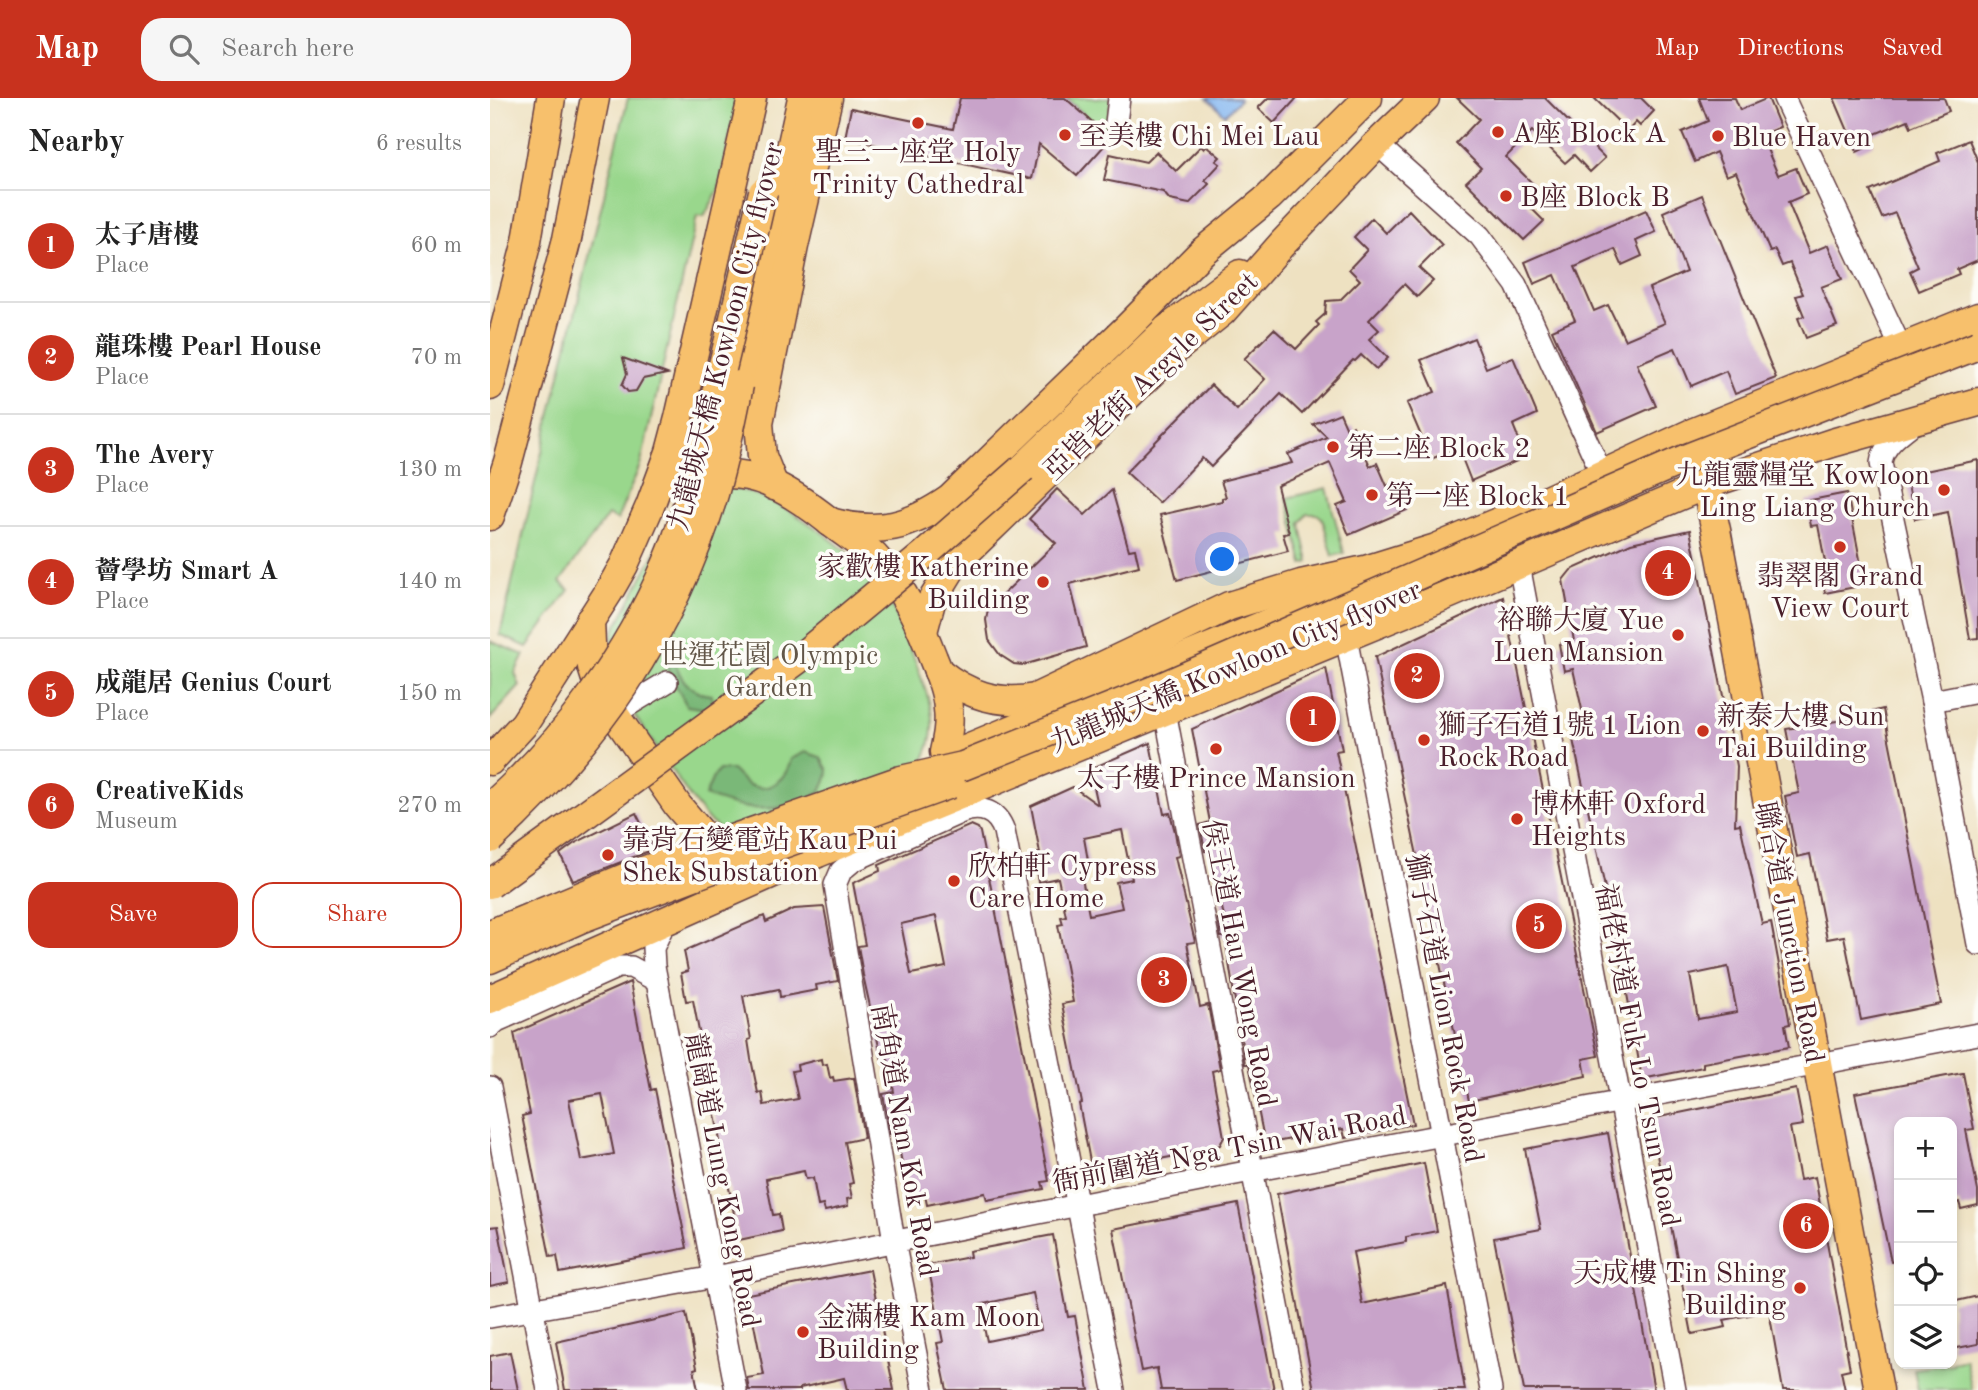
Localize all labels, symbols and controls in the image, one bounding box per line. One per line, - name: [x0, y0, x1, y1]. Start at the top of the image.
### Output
- search box: [141, 18, 631, 81]
- icon: search: [165, 30, 203, 68]
- text: Map: [35, 33, 99, 66]
- text: Search here: [221, 36, 354, 62]
- text: Map: [1655, 37, 1699, 61]
- text: Directions: [1737, 37, 1844, 61]
- text: Saved: [1882, 37, 1943, 61]
- marker: 聖三一座堂 Holy Trinity Cathedral: [910, 115, 926, 131]
- place label: A座 Block A: [1512, 118, 1666, 149]
- place label: 至美樓 Chi Mei Lau: [1079, 121, 1320, 152]
- marker: A座 Block A: [1490, 124, 1506, 140]
- place label: Blue Haven: [1732, 125, 1871, 153]
- marker: 至美樓 Chi Mei Lau: [1057, 127, 1073, 143]
- text: Nearby: [28, 128, 125, 158]
- marker: Blue Haven: [1710, 128, 1726, 144]
- text: 6 results: [376, 132, 462, 155]
- place label: 聖三一座堂 Holy Trinity Cathedral: [812, 137, 1024, 200]
- street label: 九龍城天橋 Kowloon City flyover: [663, 138, 790, 534]
- place label: B座 Block B: [1520, 182, 1670, 213]
- marker: B座 Block B: [1498, 188, 1514, 204]
- text: 太子唐樓: [95, 223, 199, 249]
- text: 1: [44, 234, 58, 257]
- text: 60 m: [411, 234, 462, 257]
- text: Place: [95, 254, 149, 277]
- street label: 亞皆老街 Argyle Street: [1038, 266, 1264, 486]
- text: 龍珠樓 Pearl House: [95, 335, 322, 361]
- text: 2: [44, 346, 58, 369]
- text: 70 m: [411, 346, 462, 369]
- text: Place: [95, 366, 149, 389]
- place label: 第二座 Block 2: [1347, 433, 1530, 464]
- marker: 第二座 Block 2: [1325, 439, 1341, 455]
- text: The Avery: [95, 443, 215, 469]
- text: 3: [44, 458, 58, 481]
- text: 130 m: [397, 458, 462, 481]
- place label: 九龍靈糧堂 Kowloon Ling Liang Church: [1675, 460, 1930, 523]
- text: Place: [95, 474, 149, 497]
- place label: 第一座 Block 1: [1386, 481, 1569, 512]
- marker: 九龍靈糧堂 Kowloon Ling Liang Church: [1936, 482, 1952, 498]
- marker: 第一座 Block 1: [1364, 487, 1380, 503]
- marker: 翡翠閣 Grand View Court: [1832, 539, 1848, 555]
- your location: [1205, 542, 1239, 576]
- pin: 4: [1645, 547, 1691, 599]
- place label: 家歡樓 Katherine Building: [817, 552, 1029, 615]
- text: 薈學坊 Smart A: [95, 559, 278, 585]
- place label: 翡翠閣 Grand View Court: [1756, 561, 1924, 624]
- text: 4: [44, 570, 58, 593]
- text: 140 m: [397, 570, 462, 593]
- marker: 家歡樓 Katherine Building: [1035, 574, 1051, 590]
- street label: 九龍城天橋 Kowloon City flyover: [1045, 574, 1426, 759]
- text: Place: [95, 590, 149, 613]
- place label: 裕聯大廈 Yue Luen Mansion: [1493, 605, 1664, 668]
- marker: 裕聯大廈 Yue Luen Mansion: [1670, 627, 1686, 643]
- park label: 世運花園 Olympic Garden: [660, 640, 878, 703]
- pin: 2: [1394, 650, 1440, 702]
- text: 成龍居 Genius Court: [95, 671, 332, 697]
- text: 5: [44, 682, 58, 705]
- text: 150 m: [397, 682, 462, 705]
- pin: 1: [1290, 693, 1336, 745]
- place label: 新泰大樓 Sun Tai Building: [1717, 701, 1884, 764]
- text: Place: [95, 702, 149, 725]
- place label: 獅子石道1號 1 Lion Rock Road: [1438, 710, 1682, 773]
- marker: 新泰大樓 Sun Tai Building: [1695, 723, 1711, 739]
- marker: 獅子石道1號 1 Lion Rock Road: [1416, 732, 1432, 748]
- marker: 太子樓 Prince Mansion: [1208, 741, 1224, 757]
- place label: 太子樓 Prince Mansion: [1076, 763, 1356, 794]
- text: CreativeKids: [95, 779, 244, 805]
- place label: 博林軒 Oxford Heights: [1531, 789, 1706, 852]
- text: 6: [44, 794, 58, 817]
- text: 270 m: [397, 794, 462, 817]
- street label: 聯合道 Junction Road: [1749, 799, 1830, 1066]
- text: Museum: [95, 810, 178, 833]
- marker: 博林軒 Oxford Heights: [1509, 811, 1525, 827]
- street label: 侯王道 Hau Wong Road: [1196, 817, 1283, 1110]
- place label: 靠背石變電站 Kau Pui Shek Substation: [622, 825, 897, 888]
- marker: 靠背石變電站 Kau Pui Shek Substation: [600, 847, 616, 863]
- place label: 欣柏軒 Cypress Care Home: [968, 851, 1157, 914]
- street label: 獅子石道 Lion Rock Road: [1399, 851, 1490, 1165]
- marker: 欣柏軒 Cypress Care Home: [946, 873, 962, 889]
- street label: 福佬村道 Fuk Lo Tsun Road: [1589, 881, 1686, 1230]
- button: Save: [28, 882, 238, 948]
- button: Share: [252, 882, 462, 948]
- pin: 5: [1516, 900, 1562, 952]
- pin: 3: [1141, 954, 1187, 1006]
- street label: 南角道 Nam Kok Road: [865, 1001, 944, 1279]
- street label: 龍崗道 Lung Kong Road: [679, 1030, 766, 1330]
- street label: 衙前圍道 Nga Tsin Wai Road: [1050, 1100, 1409, 1199]
- map controls: [1894, 1117, 1957, 1369]
- button: +: [1894, 1117, 1957, 1180]
- button: −: [1894, 1180, 1957, 1243]
- pin: 6: [1783, 1200, 1829, 1252]
- button: locate: [1894, 1243, 1957, 1306]
- place label: 天成樓 Tin Shing Building: [1573, 1258, 1786, 1321]
- marker: 天成樓 Tin Shing Building: [1792, 1280, 1808, 1296]
- place label: 金滿樓 Kam Moon Building: [817, 1302, 1040, 1365]
- button: layers: [1894, 1306, 1957, 1369]
- marker: 金滿樓 Kam Moon Building: [795, 1324, 811, 1340]

